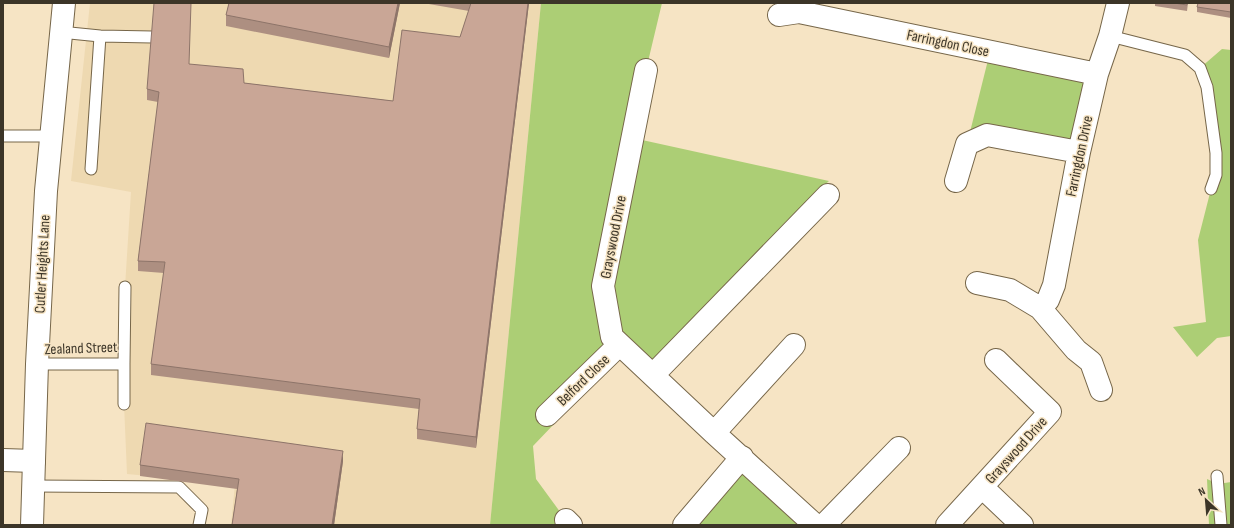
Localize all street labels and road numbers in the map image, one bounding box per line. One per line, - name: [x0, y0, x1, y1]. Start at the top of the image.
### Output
- street label: Farringdon Close: [905, 25, 991, 62]
- street label: Farringdon Drive: [1062, 114, 1097, 198]
- street label: Grayswood Drive: [596, 194, 631, 280]
- street label: Cutler Heights Lane: [30, 214, 55, 314]
- street label: Zealand Street: [44, 338, 118, 359]
- street label: Belford Close: [553, 351, 614, 410]
- street label: Grayswood Drive: [981, 413, 1052, 488]

